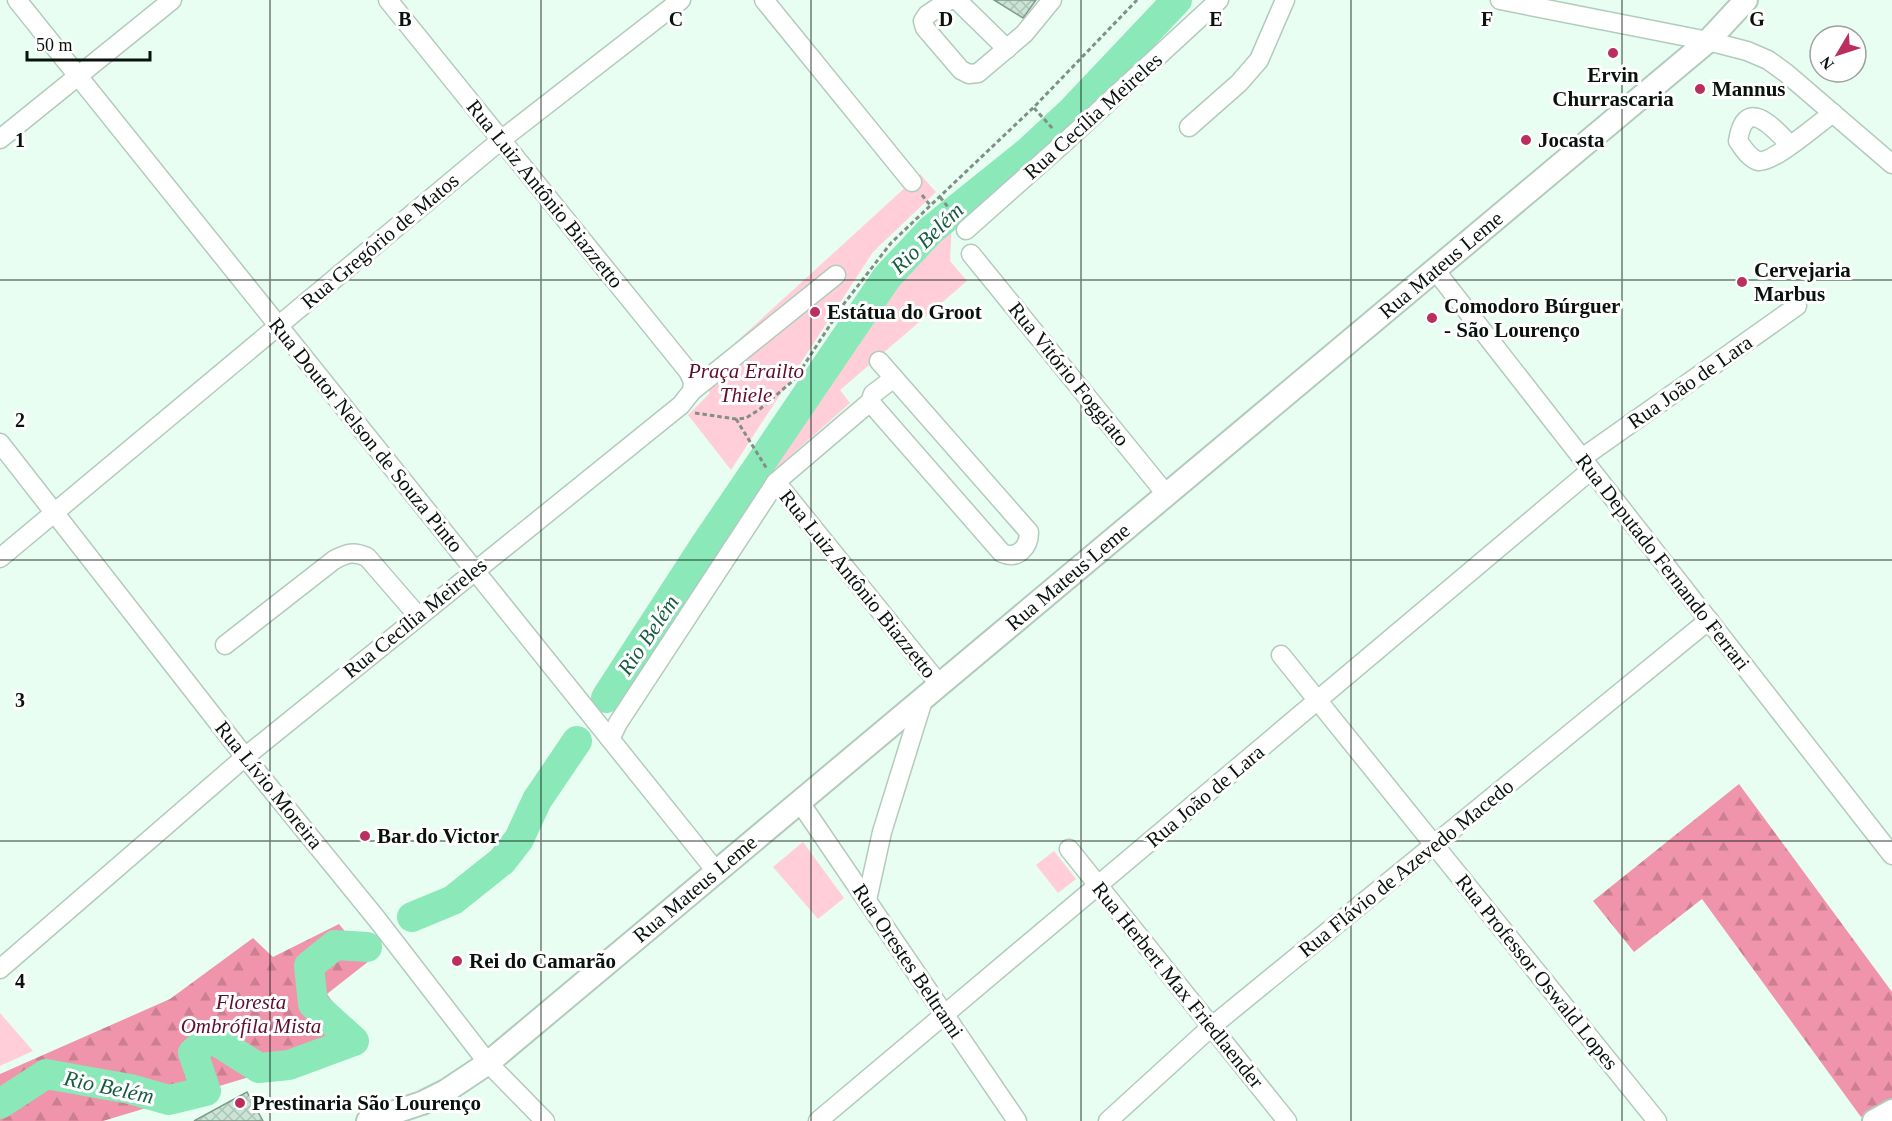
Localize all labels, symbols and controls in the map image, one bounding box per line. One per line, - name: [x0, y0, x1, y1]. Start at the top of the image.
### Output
- text: B: [398, 8, 412, 30]
- text: C: [669, 8, 683, 30]
- text: D: [939, 8, 953, 30]
- text: E: [1209, 8, 1223, 30]
- text: F: [1481, 8, 1493, 30]
- text: G: [1749, 8, 1765, 30]
- scale bar: [27, 24, 150, 62]
- north arrow: [1808, 24, 1868, 84]
- text: 50 m: [36, 35, 73, 55]
- marker: Ervin Churrascaria: [1606, 46, 1620, 60]
- street label: Rua Cecília Meireles: [1019, 48, 1167, 184]
- text: N: [1816, 53, 1837, 73]
- place label: Ervin Churrascaria: [1552, 63, 1674, 111]
- place label: Mannus: [1712, 77, 1786, 101]
- marker: Mannus: [1693, 82, 1707, 96]
- street label: Rua Luiz Antônio Biazzetto: [462, 95, 628, 293]
- place label: Jocasta: [1538, 128, 1605, 152]
- text: 1: [15, 129, 25, 151]
- marker: Jocasta: [1519, 133, 1533, 147]
- street label: Rua Gregório de Matos: [297, 168, 463, 314]
- water label: Rio Belém: [885, 197, 968, 279]
- street label: Rua Mateus Leme: [1374, 206, 1508, 324]
- place label: Cervejaria Marbus: [1754, 258, 1851, 306]
- marker: Cervejaria Marbus: [1735, 275, 1749, 289]
- place label: Comodoro Búrguer - São Lourenço: [1444, 294, 1620, 342]
- street label: Rua Vitório Foggiato: [1004, 297, 1134, 451]
- place label: Estátua do Groot: [827, 300, 982, 324]
- marker: Estátua do Groot: [808, 305, 822, 319]
- marker: Comodoro Búrguer - São Lourenço: [1425, 311, 1439, 325]
- street label: Rua Doutor Nelson de Souza Pinto: [264, 313, 468, 557]
- street label: Rua João de Lara: [1623, 330, 1757, 434]
- park label: Praça Erailto Thiele: [687, 359, 804, 407]
- text: 2: [15, 409, 25, 431]
- street label: Rua Deputado Fernando Ferrari: [1571, 449, 1755, 675]
- street label: Rua Luiz Antônio Biazzetto: [775, 485, 941, 683]
- street label: Rua Mateus Leme: [1001, 518, 1135, 636]
- street label: Rua Cecília Meireles: [339, 553, 491, 683]
- water label: Rio Belém: [612, 590, 684, 681]
- text: 3: [15, 689, 25, 711]
- street label: Rua Lívio Moreira: [210, 716, 328, 854]
- street label: Rua João de Lara: [1141, 739, 1269, 852]
- street label: Rua Flávio de Azevedo Macedo: [1294, 774, 1518, 962]
- place label: Bar do Victor: [377, 824, 499, 848]
- marker: Bar do Victor: [358, 829, 372, 843]
- street label: Rua Mateus Leme: [628, 830, 762, 948]
- street label: Rua Professor Oswald Lopes: [1451, 869, 1623, 1075]
- street label: Rua Herbert Max Friedlaender: [1087, 877, 1269, 1093]
- street label: Rua Orestes Beltrami: [848, 879, 969, 1043]
- place label: Rei do Camarão: [469, 949, 616, 973]
- marker: Rei do Camarão: [450, 954, 464, 968]
- text: 4: [15, 970, 25, 992]
- park label: Floresta Ombrófila Mista: [181, 990, 321, 1038]
- water label: Rio Belém: [61, 1065, 156, 1109]
- place label: Prestinaria São Lourenço: [252, 1091, 481, 1115]
- marker: Prestinaria São Lourenço: [233, 1096, 247, 1110]

